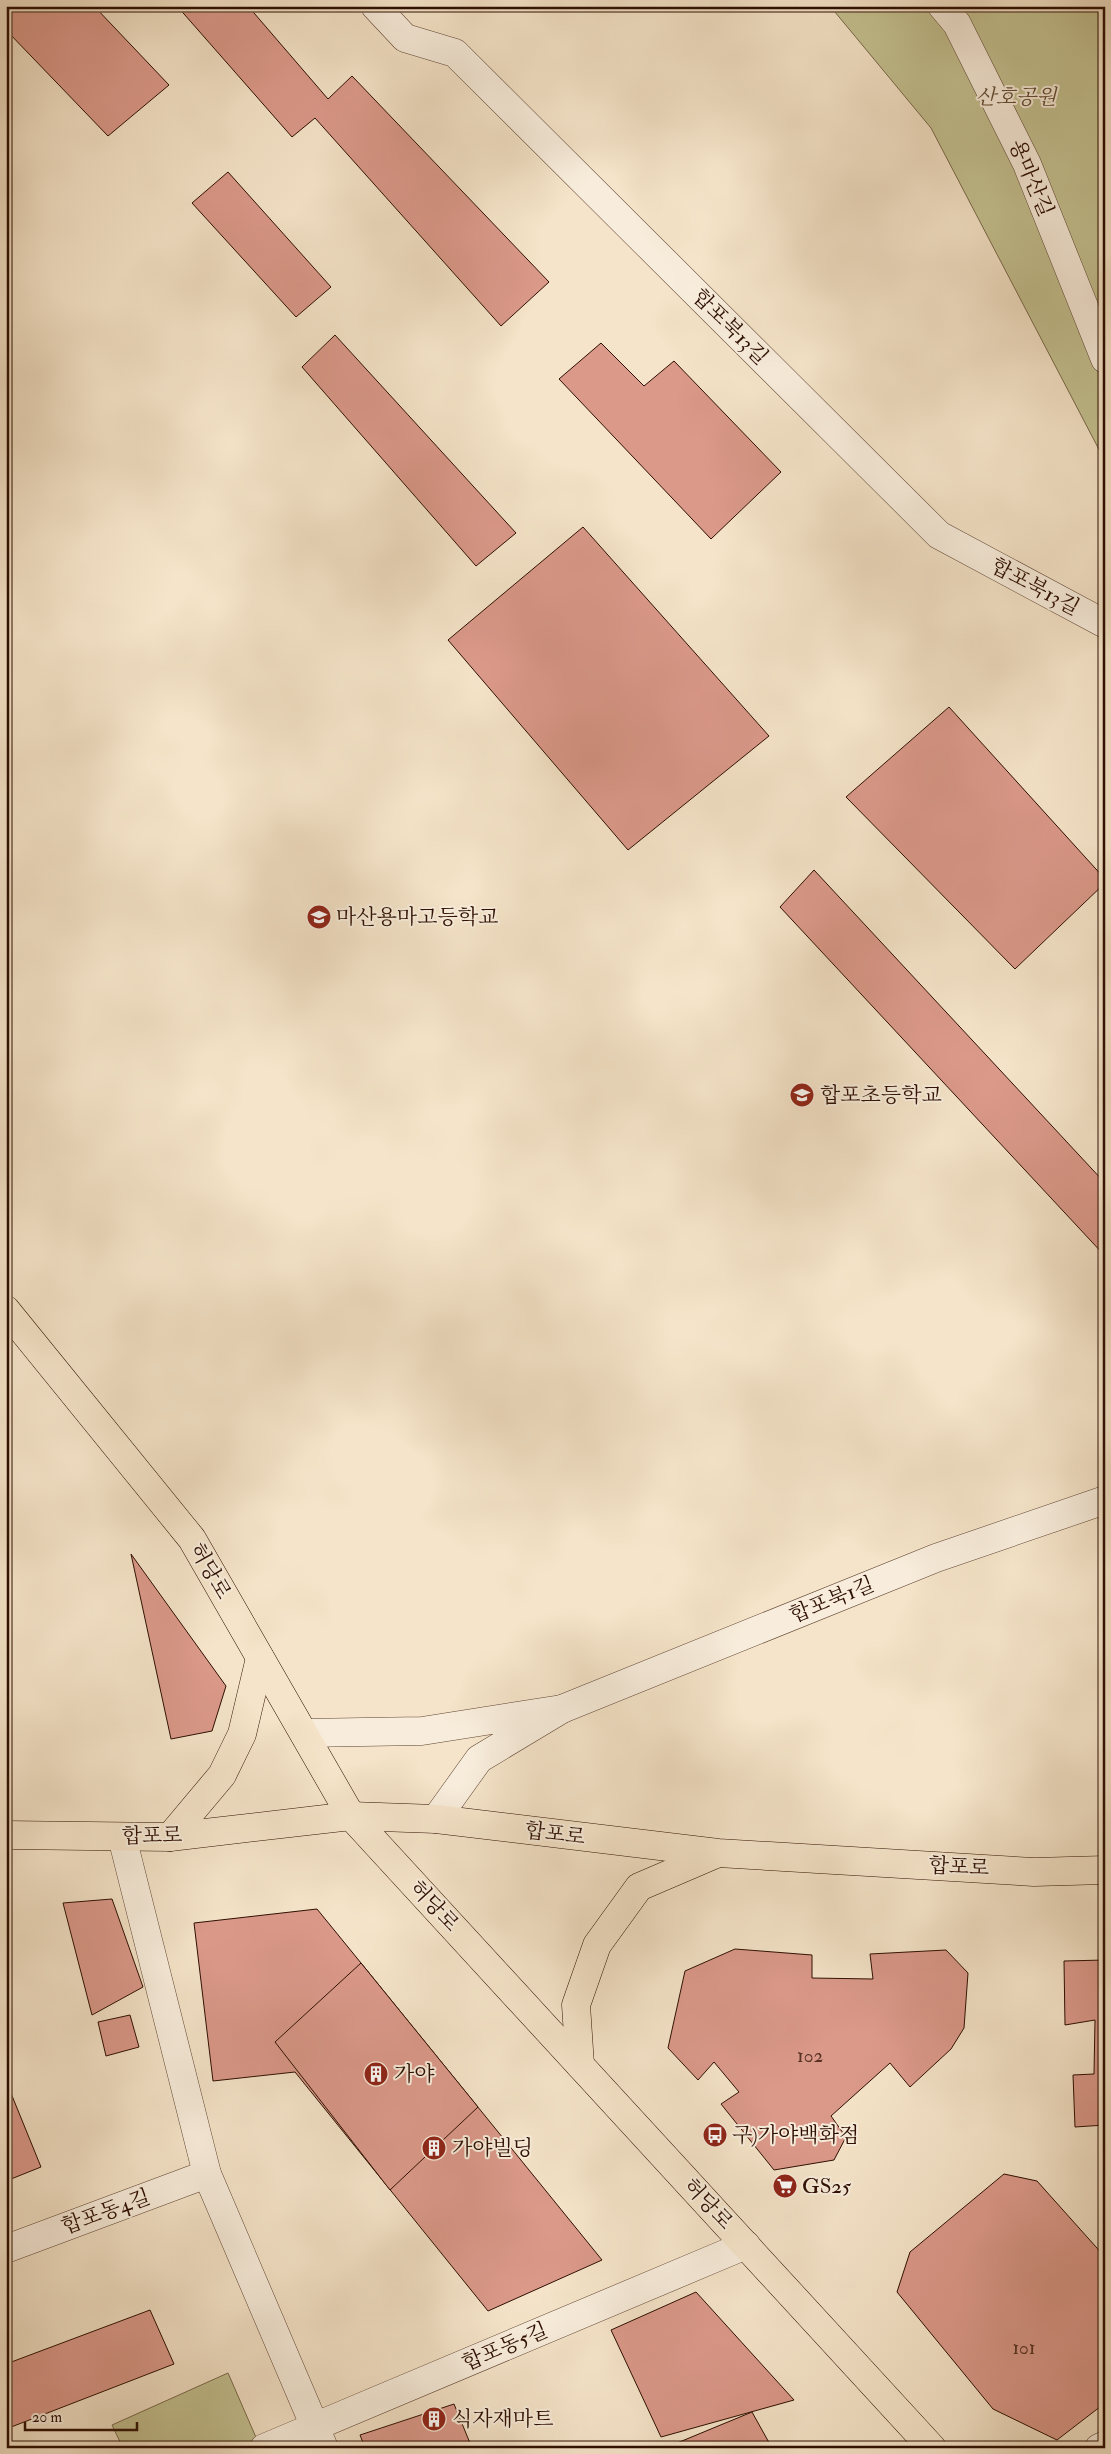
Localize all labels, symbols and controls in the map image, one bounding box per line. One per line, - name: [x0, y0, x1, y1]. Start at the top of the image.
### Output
- park label: 산호공원: [975, 84, 1058, 111]
- street label: 용마산길: [1003, 135, 1059, 221]
- street label: 합포북13길: [686, 283, 774, 371]
- street label: 합포북13길: [986, 552, 1084, 622]
- school or university icon: 마산용마고등학교: [306, 904, 332, 930]
- place label: 마산용마고등학교: [336, 904, 498, 931]
- school or university icon: 합포초등학교: [789, 1082, 815, 1108]
- place label: 합포초등학교: [820, 1082, 942, 1109]
- street label: 허당로: [183, 1538, 237, 1604]
- street label: 합포북1길: [786, 1571, 878, 1629]
- street label: 합포로: [523, 1817, 587, 1851]
- street label: 합포로: [121, 1822, 183, 1850]
- street label: 합포로: [928, 1852, 990, 1882]
- street label: 허당로: [403, 1875, 465, 1937]
- house number: 102: [797, 2044, 823, 2068]
- building icon: 가야: [363, 2061, 389, 2087]
- place label: 가야: [394, 2061, 435, 2088]
- bus stop icon: 구)가야백화점: [702, 2122, 728, 2148]
- place label: 구)가야백화점: [732, 2122, 859, 2149]
- building icon: 가야빌딩: [421, 2135, 447, 2161]
- place label: 가야빌딩: [452, 2135, 533, 2162]
- street label: 허당로: [677, 2173, 739, 2235]
- supermarket icon: GS25: [772, 2173, 798, 2199]
- place label: GS25: [802, 2173, 852, 2200]
- street label: 합포동4길: [58, 2184, 154, 2240]
- street label: 합포동5길: [458, 2317, 552, 2377]
- house number: 101: [1012, 2336, 1036, 2360]
- scale bar: [25, 2399, 138, 2431]
- building icon: 식자재마트: [421, 2406, 447, 2432]
- place label: 식자재마트: [452, 2406, 553, 2433]
- text: 20 m: [32, 2408, 62, 2427]

